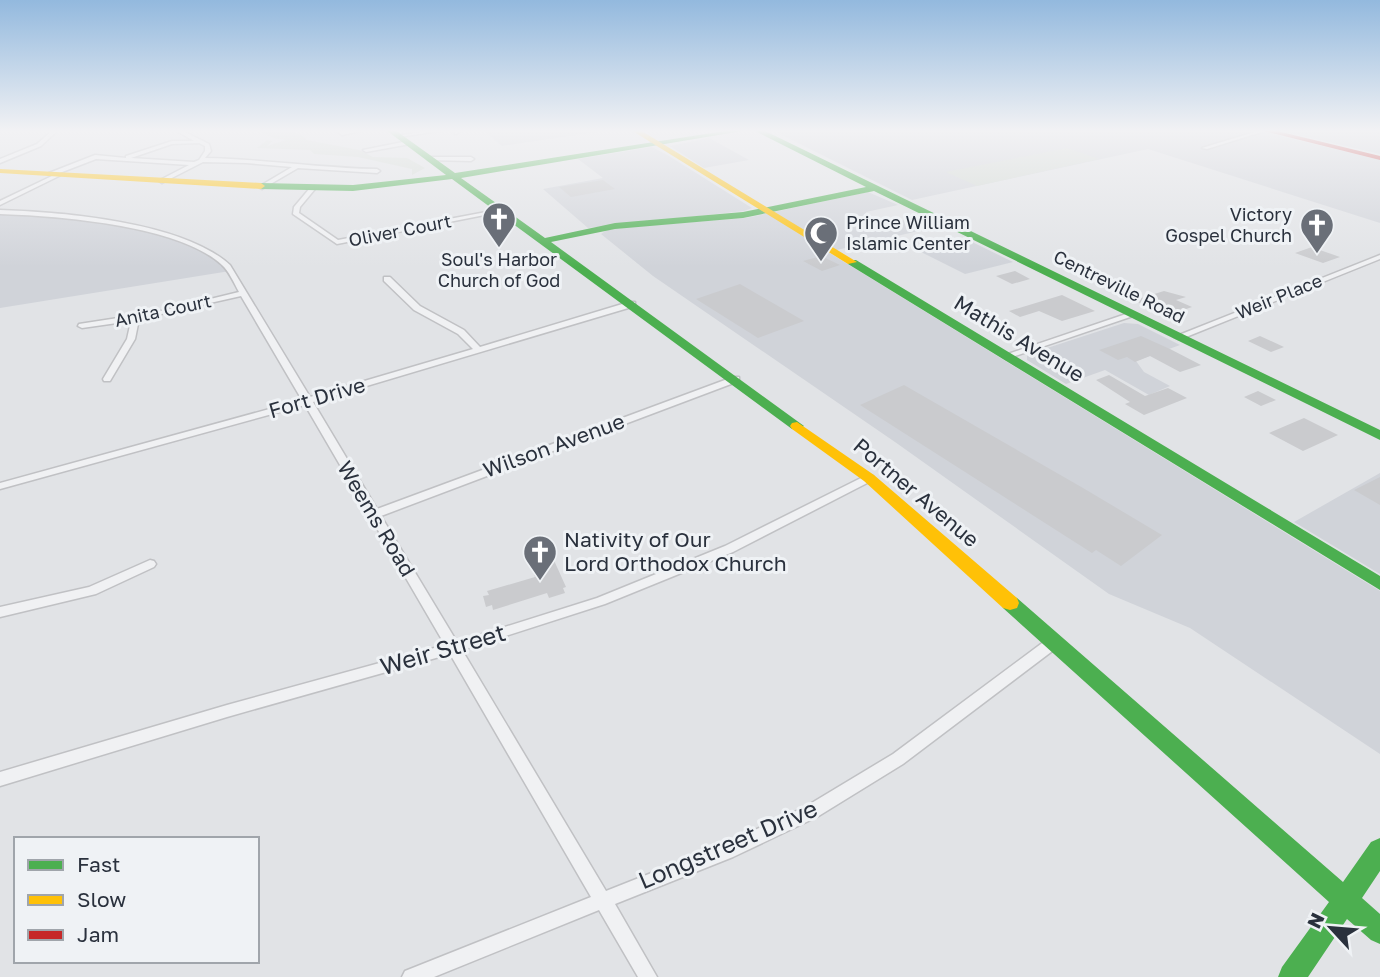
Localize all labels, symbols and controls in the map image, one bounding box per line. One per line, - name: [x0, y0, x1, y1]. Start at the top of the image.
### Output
- church icon: Soul's Harbor Church of God: [480, 200, 518, 249]
- place label: Victory Gospel Church: [1165, 203, 1292, 246]
- church icon: Victory Gospel Church: [1298, 206, 1336, 255]
- street label: Oliver Court: [347, 209, 453, 251]
- place label: Prince William Islamic Center: [846, 211, 970, 254]
- mosque icon: Prince William Islamic Center: [802, 214, 840, 263]
- street label: Centreville Road: [1050, 245, 1189, 327]
- place label: Soul's Harbor Church of God: [438, 248, 560, 291]
- street label: Weir Place: [1232, 269, 1325, 323]
- street label: Anita Court: [112, 289, 213, 331]
- street label: Mathis Avenue: [950, 289, 1089, 387]
- street label: Fort Drive: [265, 371, 368, 423]
- street label: Wilson Avenue: [479, 407, 628, 483]
- street label: Portner Avenue: [849, 432, 985, 552]
- street label: Weems Road: [332, 456, 422, 581]
- place label: Nativity of Our Lord Orthodox Church: [564, 526, 787, 576]
- church icon: Nativity of Our Lord Orthodox Church: [521, 533, 559, 582]
- street label: Weir Street: [377, 617, 509, 680]
- street label: Longstreet Drive: [634, 793, 821, 894]
- legend: [14, 837, 259, 963]
- text: Fast: [77, 851, 120, 877]
- text: Slow: [77, 886, 126, 912]
- north arrow: [1296, 893, 1366, 963]
- text: N: [1302, 909, 1329, 932]
- text: Jam: [77, 921, 119, 947]

